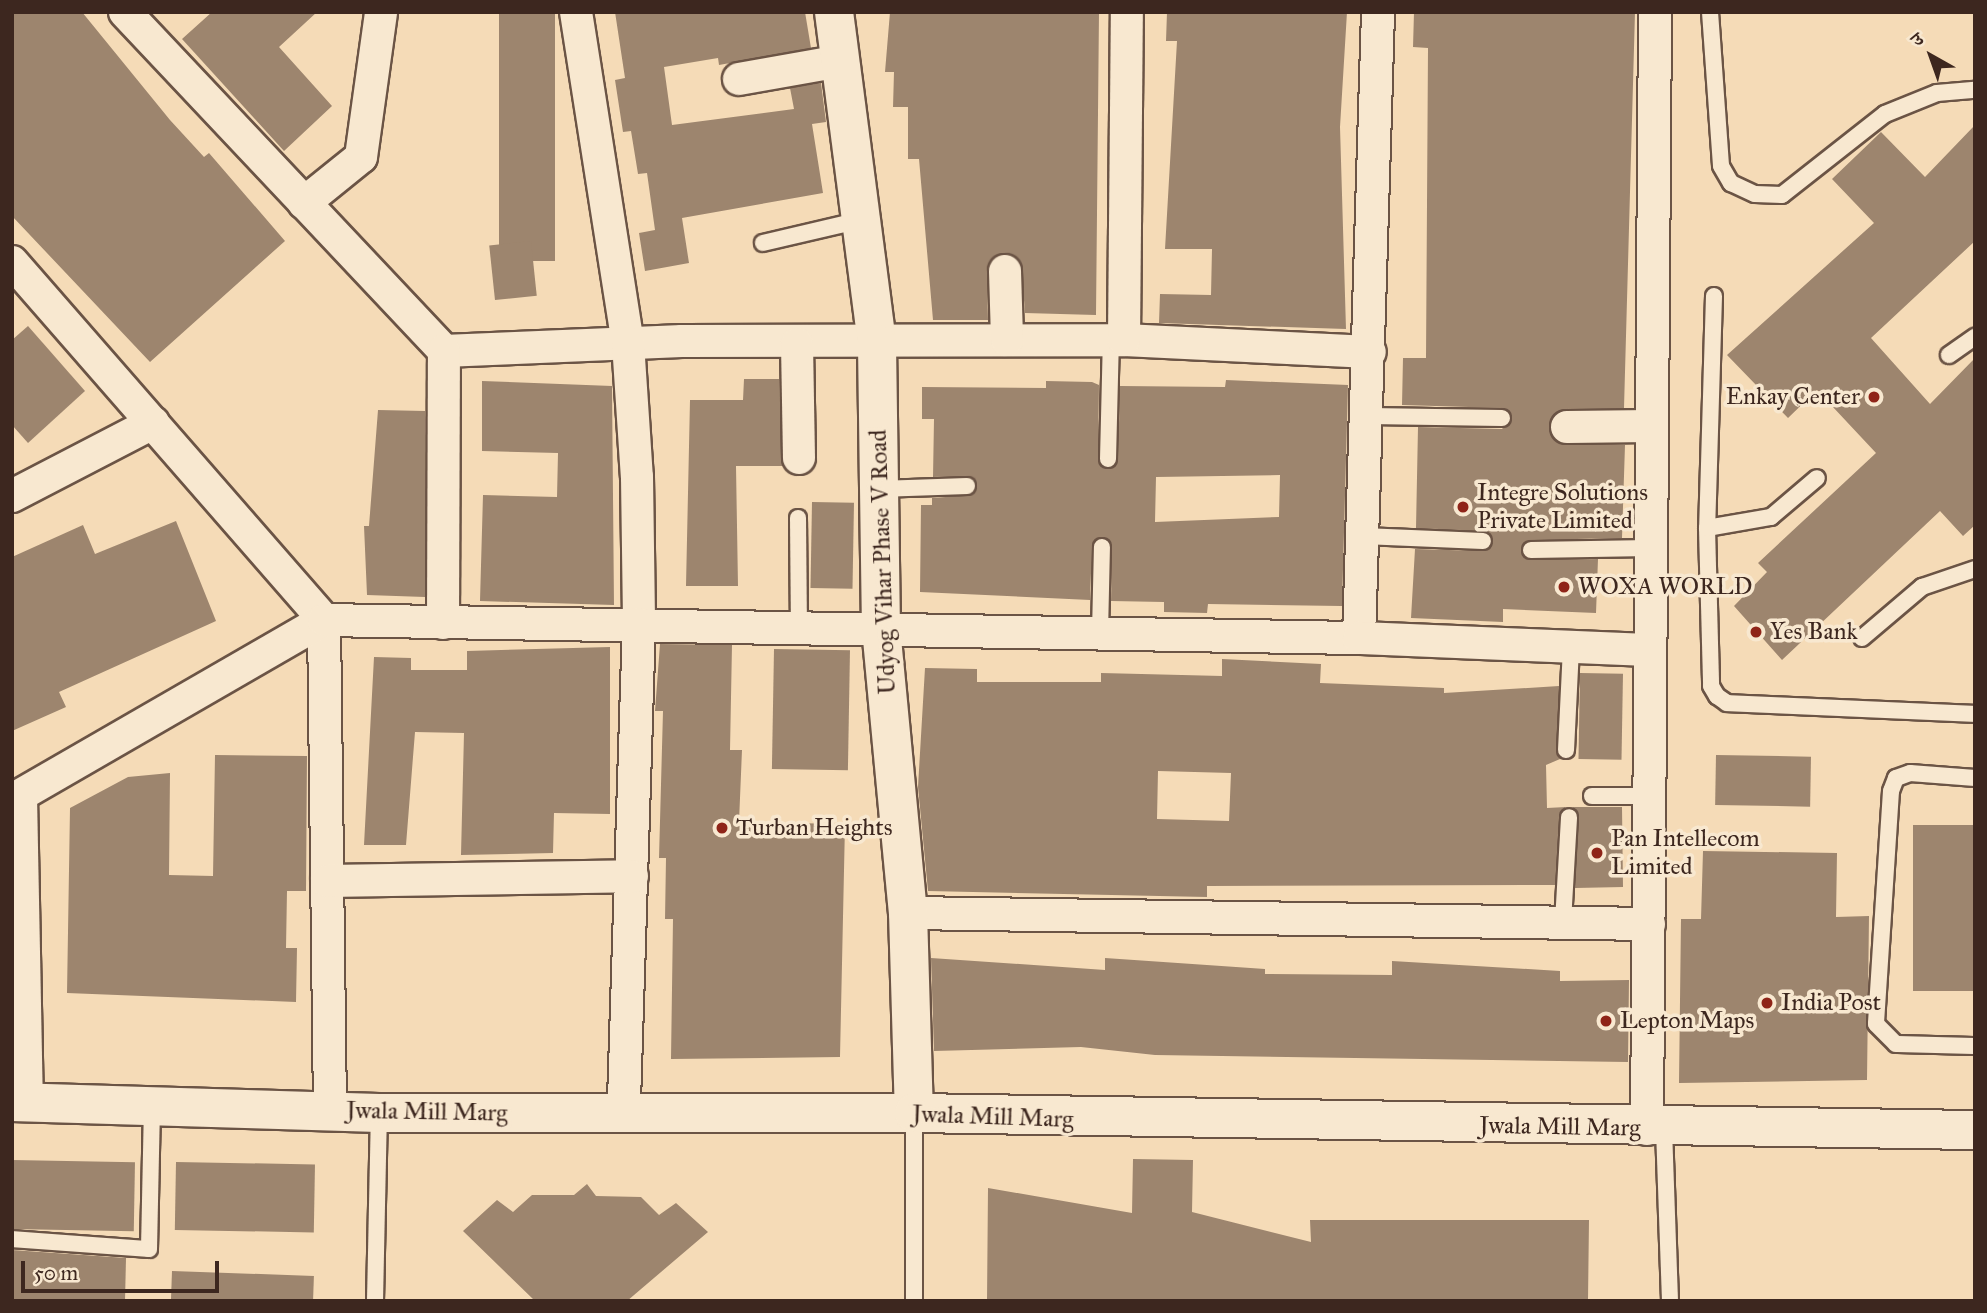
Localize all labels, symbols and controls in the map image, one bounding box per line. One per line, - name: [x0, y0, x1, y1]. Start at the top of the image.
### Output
- north arrow: [1896, 21, 1966, 91]
- text: उ: [1906, 28, 1928, 51]
- place label: Enkay Center: [1726, 383, 1860, 411]
- marker: Enkay Center: [1866, 389, 1882, 405]
- street label: Udyog Vihar Phase V Road: [864, 429, 902, 695]
- place label: Integre Solutions Private Limited: [1477, 479, 1648, 535]
- marker: Integre Solutions Private Limited: [1455, 499, 1471, 515]
- place label: WOXA WORLD: [1578, 573, 1752, 601]
- marker: WOXA WORLD: [1556, 579, 1572, 595]
- place label: Yes Bank: [1770, 618, 1858, 646]
- marker: Yes Bank: [1748, 624, 1764, 640]
- place label: Turban Heights: [736, 814, 893, 842]
- marker: Turban Heights: [714, 820, 730, 836]
- place label: Pan Intellecom Limited: [1611, 825, 1760, 881]
- marker: Pan Intellecom Limited: [1589, 845, 1605, 861]
- place label: India Post: [1781, 989, 1881, 1017]
- marker: India Post: [1759, 995, 1775, 1011]
- place label: Lepton Maps: [1620, 1007, 1754, 1035]
- marker: Lepton Maps: [1598, 1013, 1614, 1029]
- street label: Jwala Mill Marg: [346, 1096, 508, 1128]
- street label: Jwala Mill Marg: [912, 1100, 1074, 1134]
- street label: Jwala Mill Marg: [1479, 1111, 1641, 1143]
- scale bar: [24, 1246, 222, 1290]
- text: 50 m: [34, 1260, 78, 1286]

